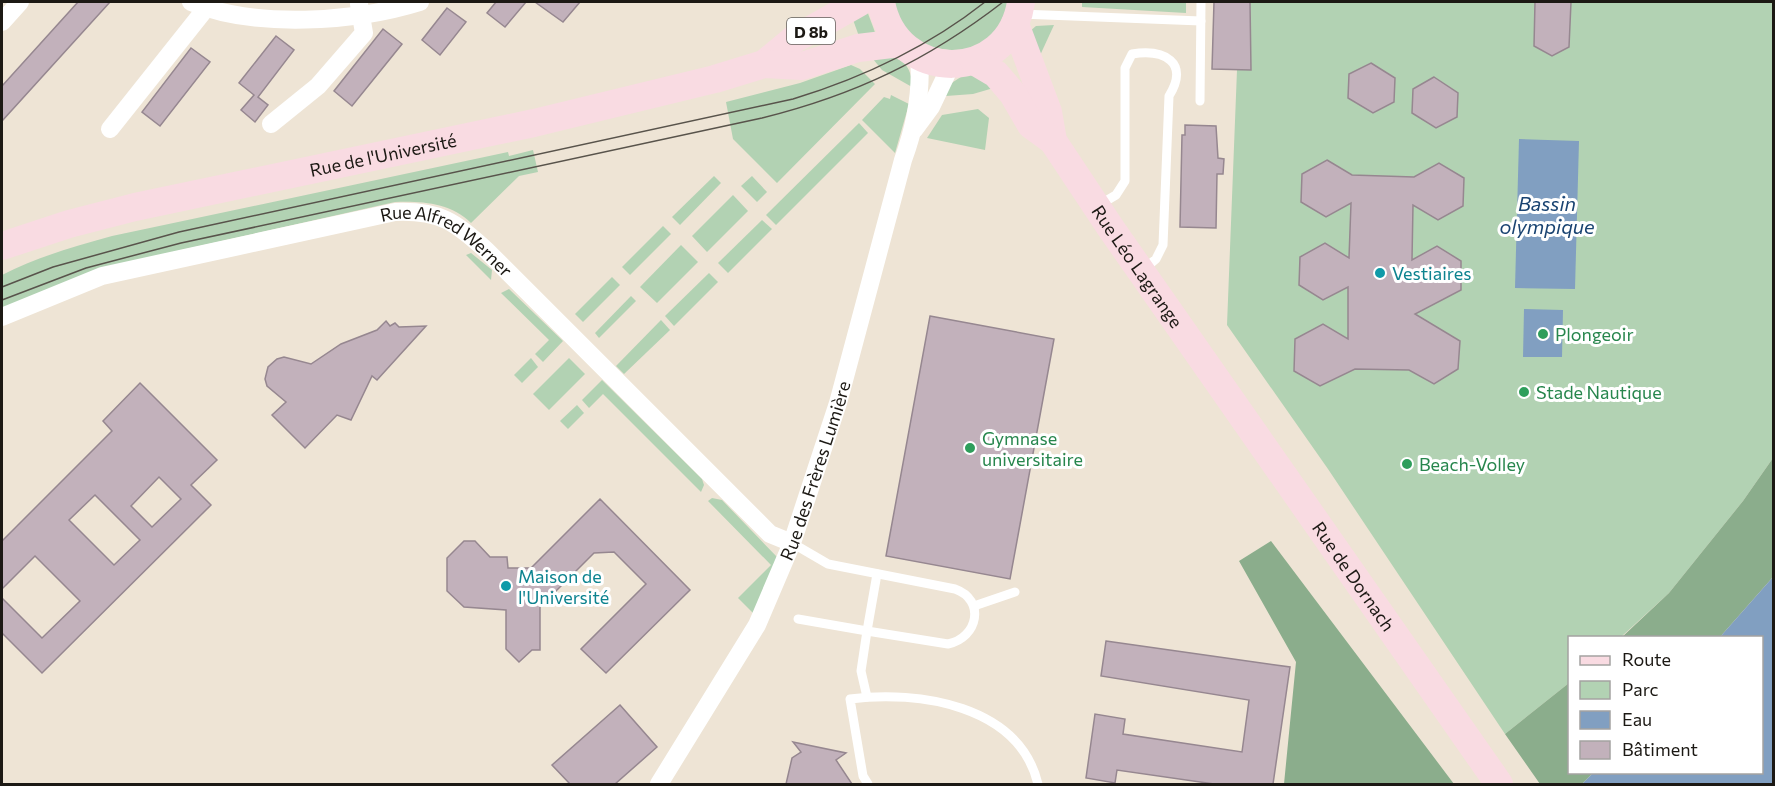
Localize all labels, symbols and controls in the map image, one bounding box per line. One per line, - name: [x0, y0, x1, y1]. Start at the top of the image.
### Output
- road number: D 8b: [787, 18, 835, 44]
- street label: Rue de l'Université: [307, 129, 458, 181]
- water label: Bassin olympique: [1499, 191, 1595, 238]
- street label: Rue Alfred Werner: [378, 201, 517, 281]
- street label: Rue Léo Lagrange: [1087, 201, 1188, 332]
- place label: Vestiaires: [1392, 262, 1471, 284]
- marker: Vestiaires: [1373, 266, 1387, 280]
- place label: Plongeoir: [1555, 323, 1634, 345]
- marker: Plongeoir: [1536, 327, 1550, 341]
- street label: Rue des Frères Lumière: [775, 378, 854, 564]
- place label: Stade Nautique: [1536, 381, 1662, 403]
- marker: Stade Nautique: [1517, 385, 1531, 399]
- place label: Gymnase universitaire: [982, 427, 1083, 470]
- marker: Gymnase universitaire: [963, 441, 977, 455]
- place label: Beach-Volley: [1419, 453, 1525, 475]
- marker: Beach-Volley: [1400, 457, 1414, 471]
- street label: Rue de Dornach: [1308, 517, 1400, 635]
- place label: Maison de l'Université: [518, 565, 609, 608]
- marker: Maison de l'Université: [499, 579, 513, 593]
- legend: [1568, 636, 1763, 774]
- text: Route: [1622, 648, 1671, 670]
- text: Parc: [1622, 678, 1659, 700]
- text: Eau: [1622, 708, 1652, 730]
- text: Bâtiment: [1622, 738, 1698, 760]

